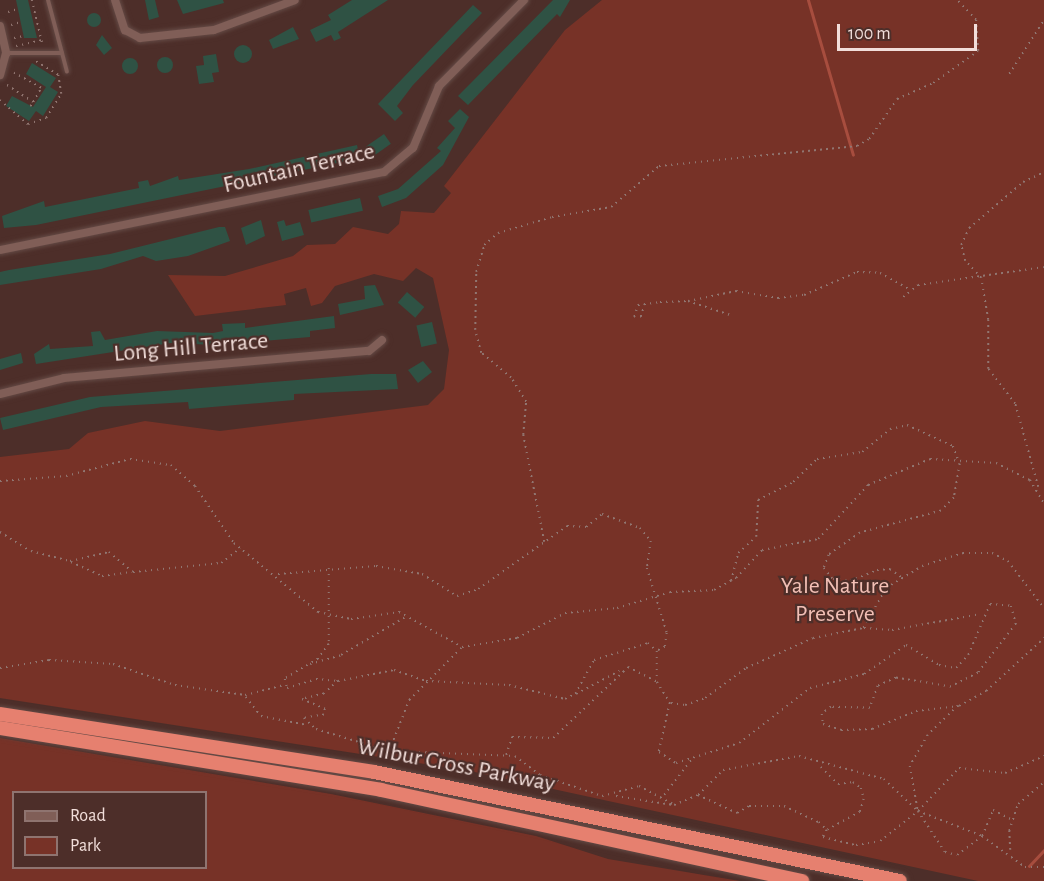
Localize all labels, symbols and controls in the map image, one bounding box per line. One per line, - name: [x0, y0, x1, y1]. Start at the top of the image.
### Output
- scale bar: [840, 12, 980, 50]
- text: 100 m: [848, 25, 891, 43]
- street label: Fountain Terrace: [220, 138, 378, 200]
- street label: Long Hill Terrace: [112, 327, 270, 369]
- park label: Yale Nature Preserve: [781, 573, 889, 629]
- street label: Wilbur Cross Parkway: [355, 733, 557, 799]
- legend: [12, 791, 207, 869]
- text: Road: [70, 807, 106, 825]
- text: Park: [70, 837, 101, 855]

